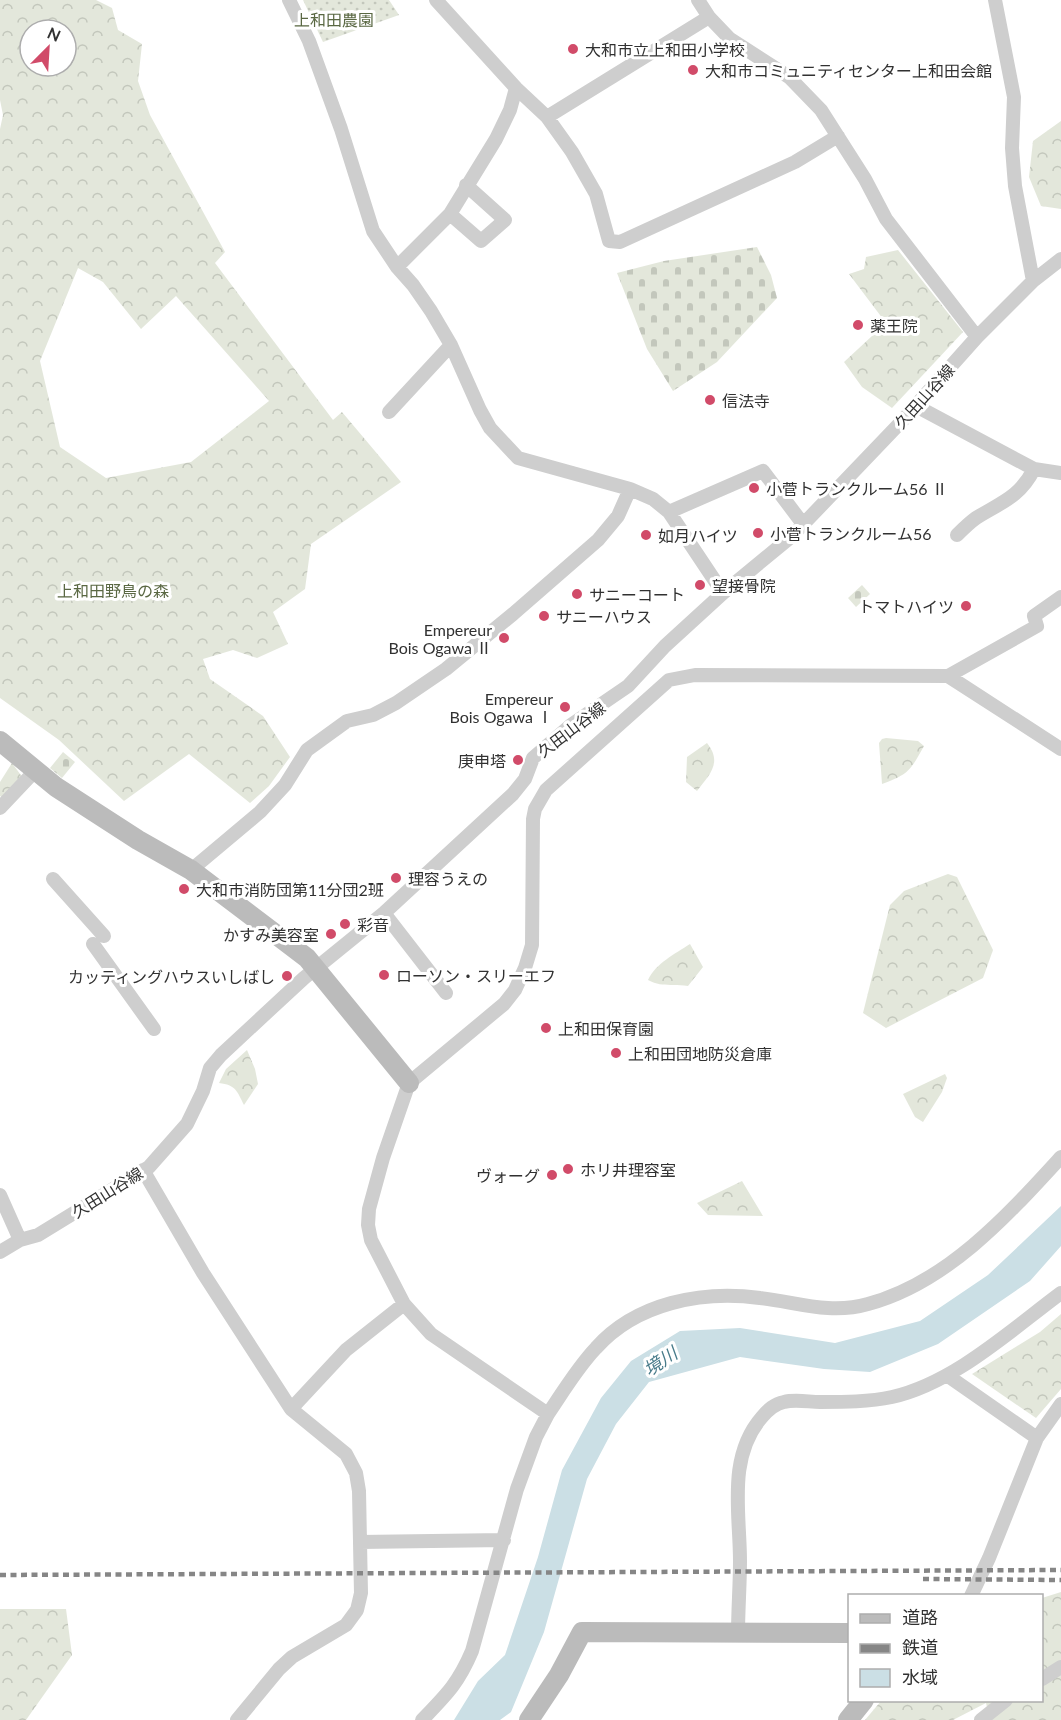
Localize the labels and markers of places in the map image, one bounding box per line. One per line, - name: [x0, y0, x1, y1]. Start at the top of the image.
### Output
- place label: 大和市立上和田小学校: [585, 40, 745, 59]
- marker: 大和市立上和田小学校: [566, 42, 580, 56]
- place label: 大和市コミュニティセンター上和田会館: [705, 61, 992, 80]
- marker: 大和市コミュニティセンター上和田会館: [686, 63, 700, 77]
- place label: 薬王院: [870, 316, 918, 335]
- marker: 薬王院: [851, 318, 865, 332]
- place label: 信法寺: [722, 391, 770, 410]
- marker: 信法寺: [703, 393, 717, 407]
- place label: 小菅トランクルーム56 Ⅱ: [766, 479, 948, 498]
- marker: 小菅トランクルーム56 Ⅱ: [747, 481, 761, 495]
- place label: 小菅トランクルーム56: [770, 524, 932, 543]
- place label: 如月ハイツ: [658, 526, 738, 545]
- marker: 小菅トランクルーム56: [751, 526, 765, 540]
- marker: 如月ハイツ: [639, 528, 653, 542]
- place label: 望接骨院: [712, 576, 776, 595]
- marker: 望接骨院: [693, 578, 707, 592]
- place label: サニーコート: [589, 585, 685, 604]
- marker: サニーコート: [570, 587, 584, 601]
- place label: トマトハイツ: [858, 597, 954, 616]
- marker: トマトハイツ: [959, 599, 973, 613]
- place label: サニーハウス: [556, 607, 652, 626]
- marker: サニーハウス: [537, 609, 551, 623]
- place label: Empereur Bois Ogawa Ⅱ: [388, 620, 492, 657]
- marker: Empereur Bois Ogawa Ⅱ: [497, 631, 511, 645]
- place label: Empereur Bois Ogawa Ⅰ: [449, 689, 553, 726]
- marker: Empereur Bois Ogawa Ⅰ: [558, 700, 572, 714]
- place label: 庚申塔: [458, 751, 506, 770]
- marker: 庚申塔: [511, 753, 525, 767]
- place label: 理容うえの: [408, 869, 488, 888]
- marker: 理容うえの: [389, 871, 403, 885]
- place label: 大和市消防団第11分団2班: [196, 880, 384, 899]
- marker: 大和市消防団第11分団2班: [177, 882, 191, 896]
- place label: 彩音: [357, 915, 389, 934]
- marker: 彩音: [338, 917, 352, 931]
- place label: かすみ美容室: [223, 925, 319, 944]
- marker: かすみ美容室: [324, 927, 338, 941]
- place label: ローソン・スリーエフ: [396, 966, 556, 985]
- place label: カッティングハウスいしばし: [68, 967, 275, 986]
- marker: ローソン・スリーエフ: [377, 968, 391, 982]
- marker: カッティングハウスいしばし: [280, 969, 294, 983]
- place label: 上和田保育園: [558, 1019, 654, 1038]
- marker: 上和田保育園: [539, 1021, 553, 1035]
- place label: 上和田団地防災倉庫: [628, 1044, 772, 1063]
- marker: 上和田団地防災倉庫: [609, 1046, 623, 1060]
- place label: ホリ井理容室: [580, 1160, 676, 1179]
- marker: ホリ井理容室: [561, 1162, 575, 1176]
- place label: ヴォーグ: [476, 1166, 540, 1185]
- marker: ヴォーグ: [545, 1168, 559, 1182]

